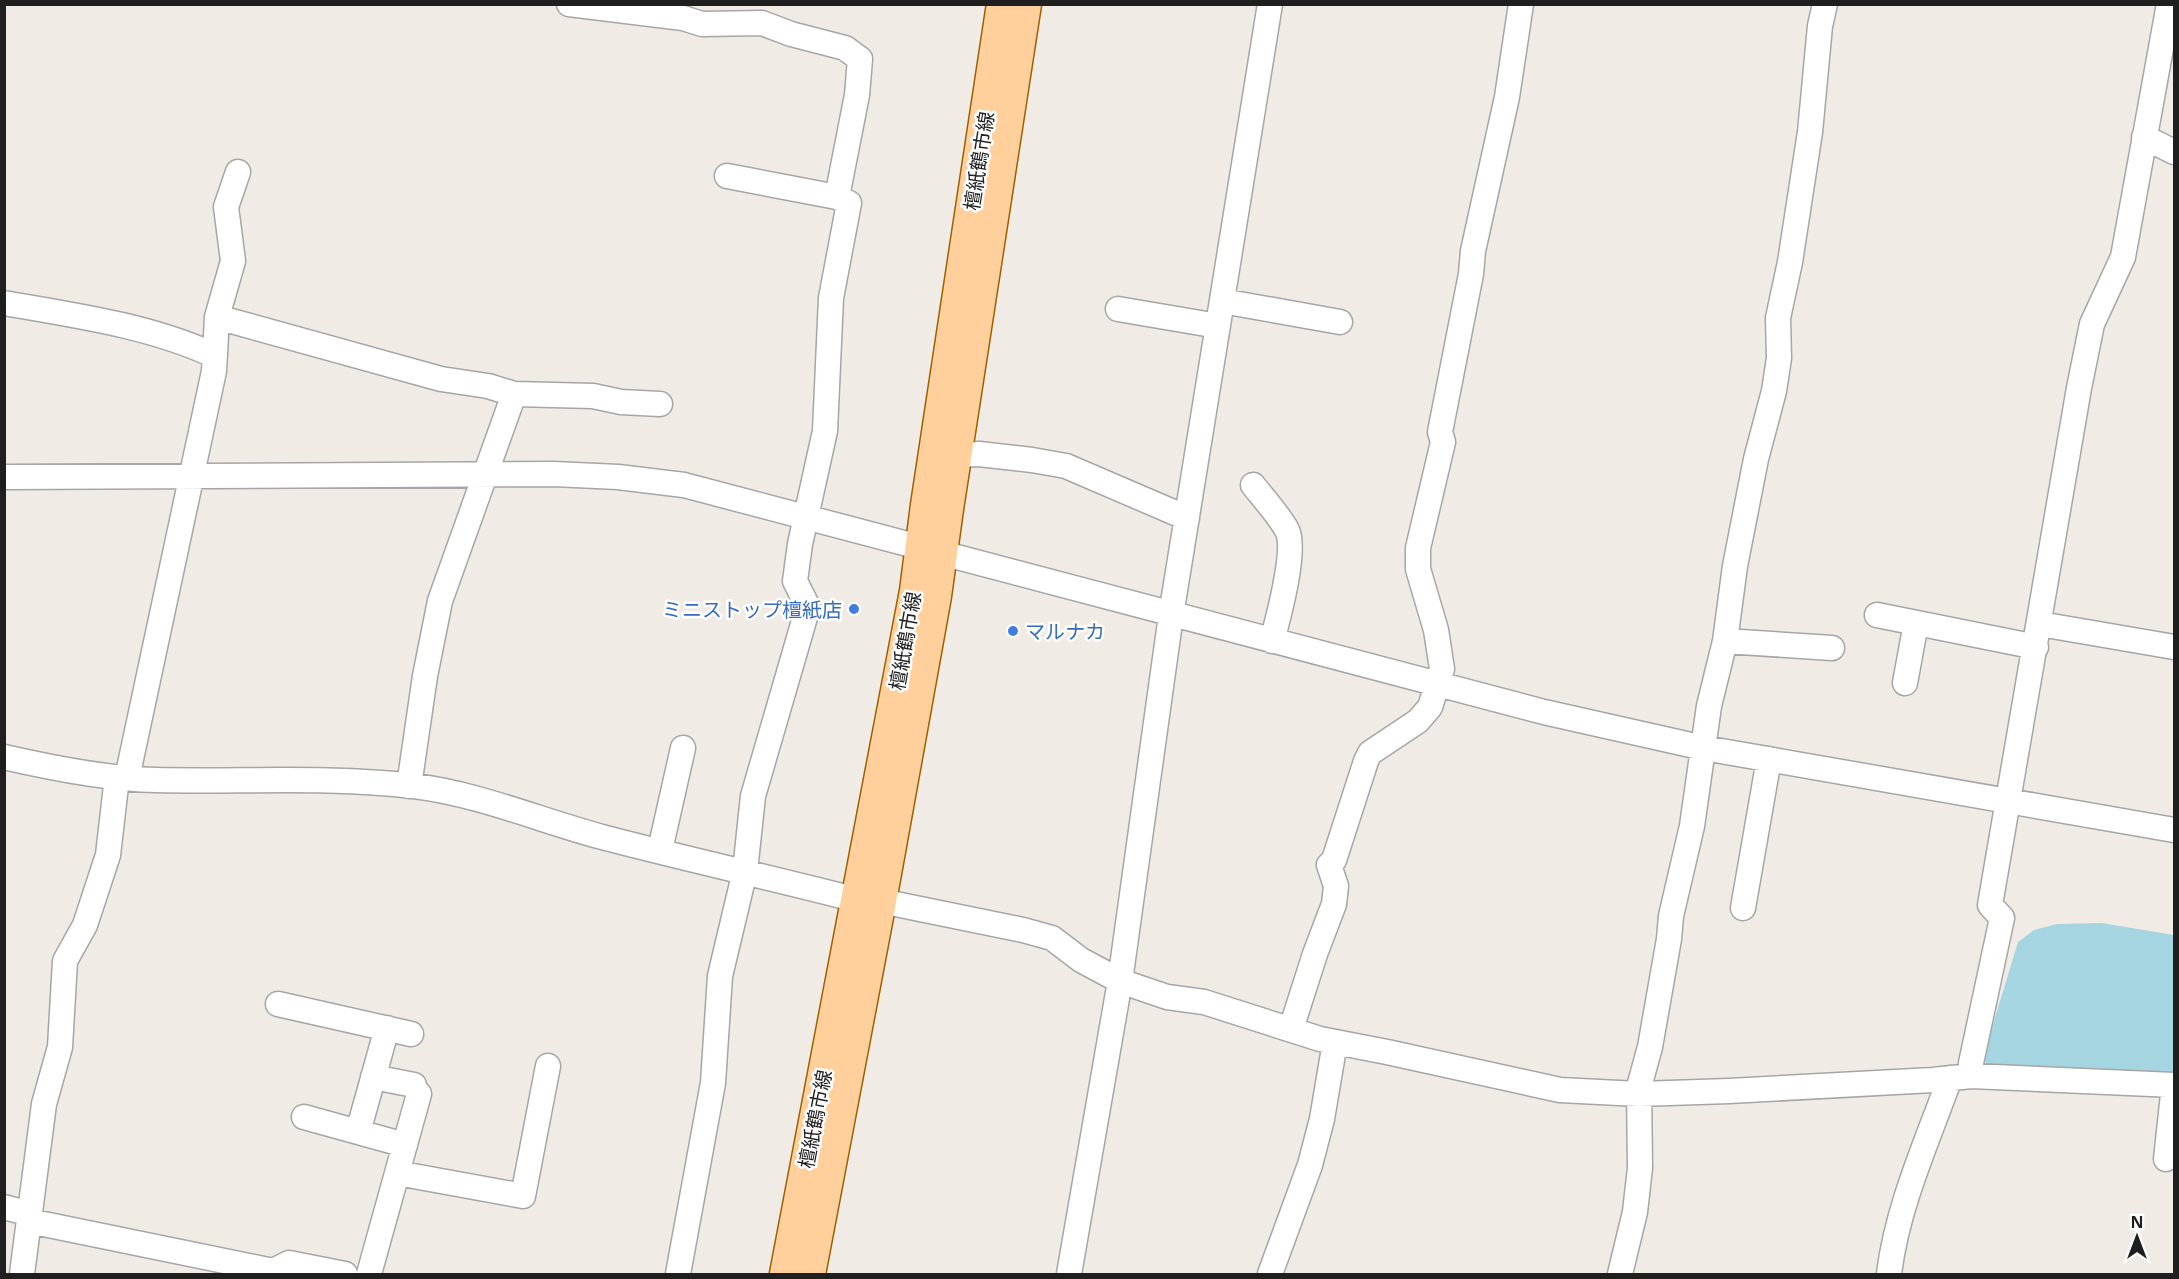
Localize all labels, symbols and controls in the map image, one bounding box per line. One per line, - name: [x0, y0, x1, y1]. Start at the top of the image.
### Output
- street label: 檀紙鶴市線: [958, 110, 1000, 212]
- street label: 檀紙鶴市線: [883, 589, 927, 693]
- place label: ミニストップ檀紙店: [662, 596, 842, 623]
- marker: ミニストップ檀紙店: [847, 602, 861, 616]
- place label: マルナカ: [1025, 618, 1105, 645]
- marker: マルナカ: [1006, 624, 1020, 638]
- street label: 檀紙鶴市線: [792, 1067, 838, 1171]
- north arrow: [2107, 1207, 2167, 1267]
- text: N: [2130, 1211, 2144, 1233]

